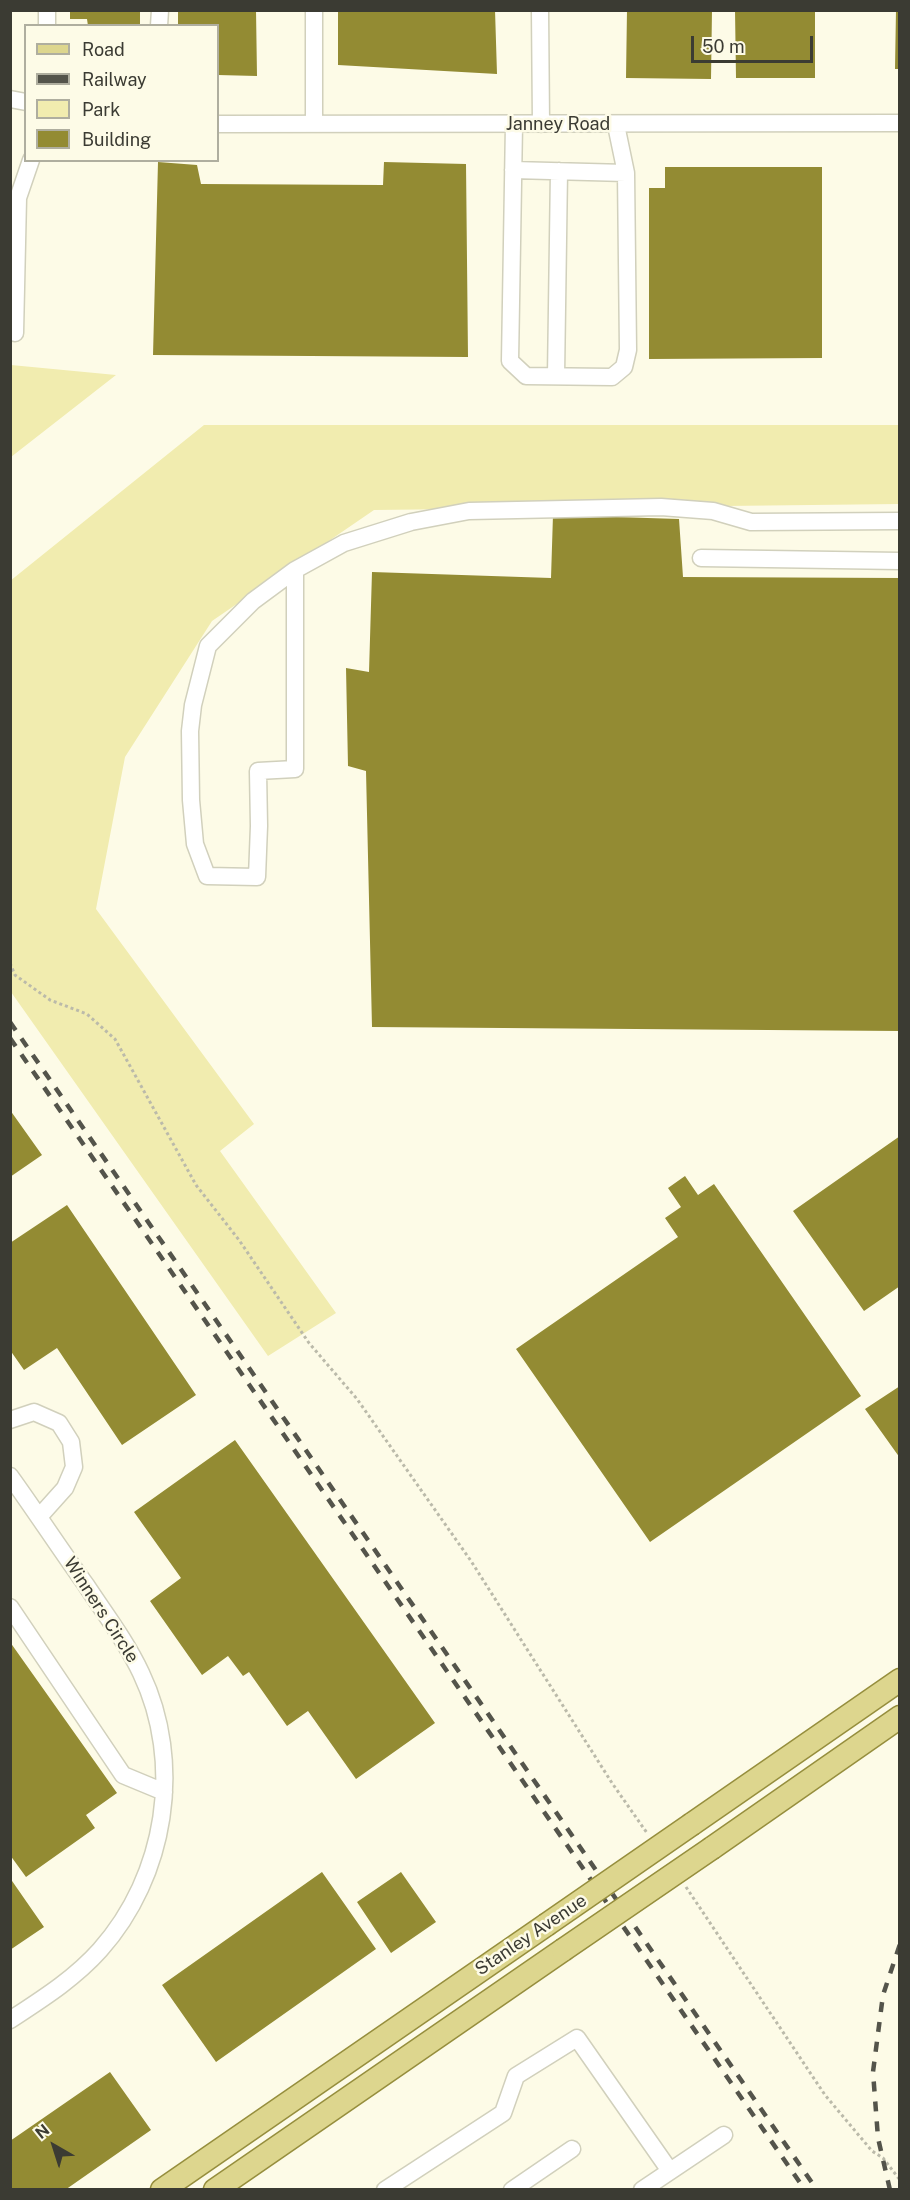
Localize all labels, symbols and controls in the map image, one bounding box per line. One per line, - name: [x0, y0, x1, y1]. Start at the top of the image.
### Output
- legend: [24, 24, 219, 162]
- scale bar: [694, 24, 816, 62]
- text: 50 m: [702, 36, 745, 57]
- text: Road: [82, 39, 125, 60]
- text: Railway: [82, 69, 147, 90]
- text: Park: [82, 99, 120, 120]
- street label: Janney Road: [506, 113, 610, 135]
- text: Building: [82, 129, 151, 150]
- street label: Winners Circle: [59, 1553, 143, 1667]
- street label: Stanley Avenue: [471, 1890, 591, 1980]
- north arrow: [24, 2116, 84, 2176]
- text: N: [32, 2120, 53, 2143]

